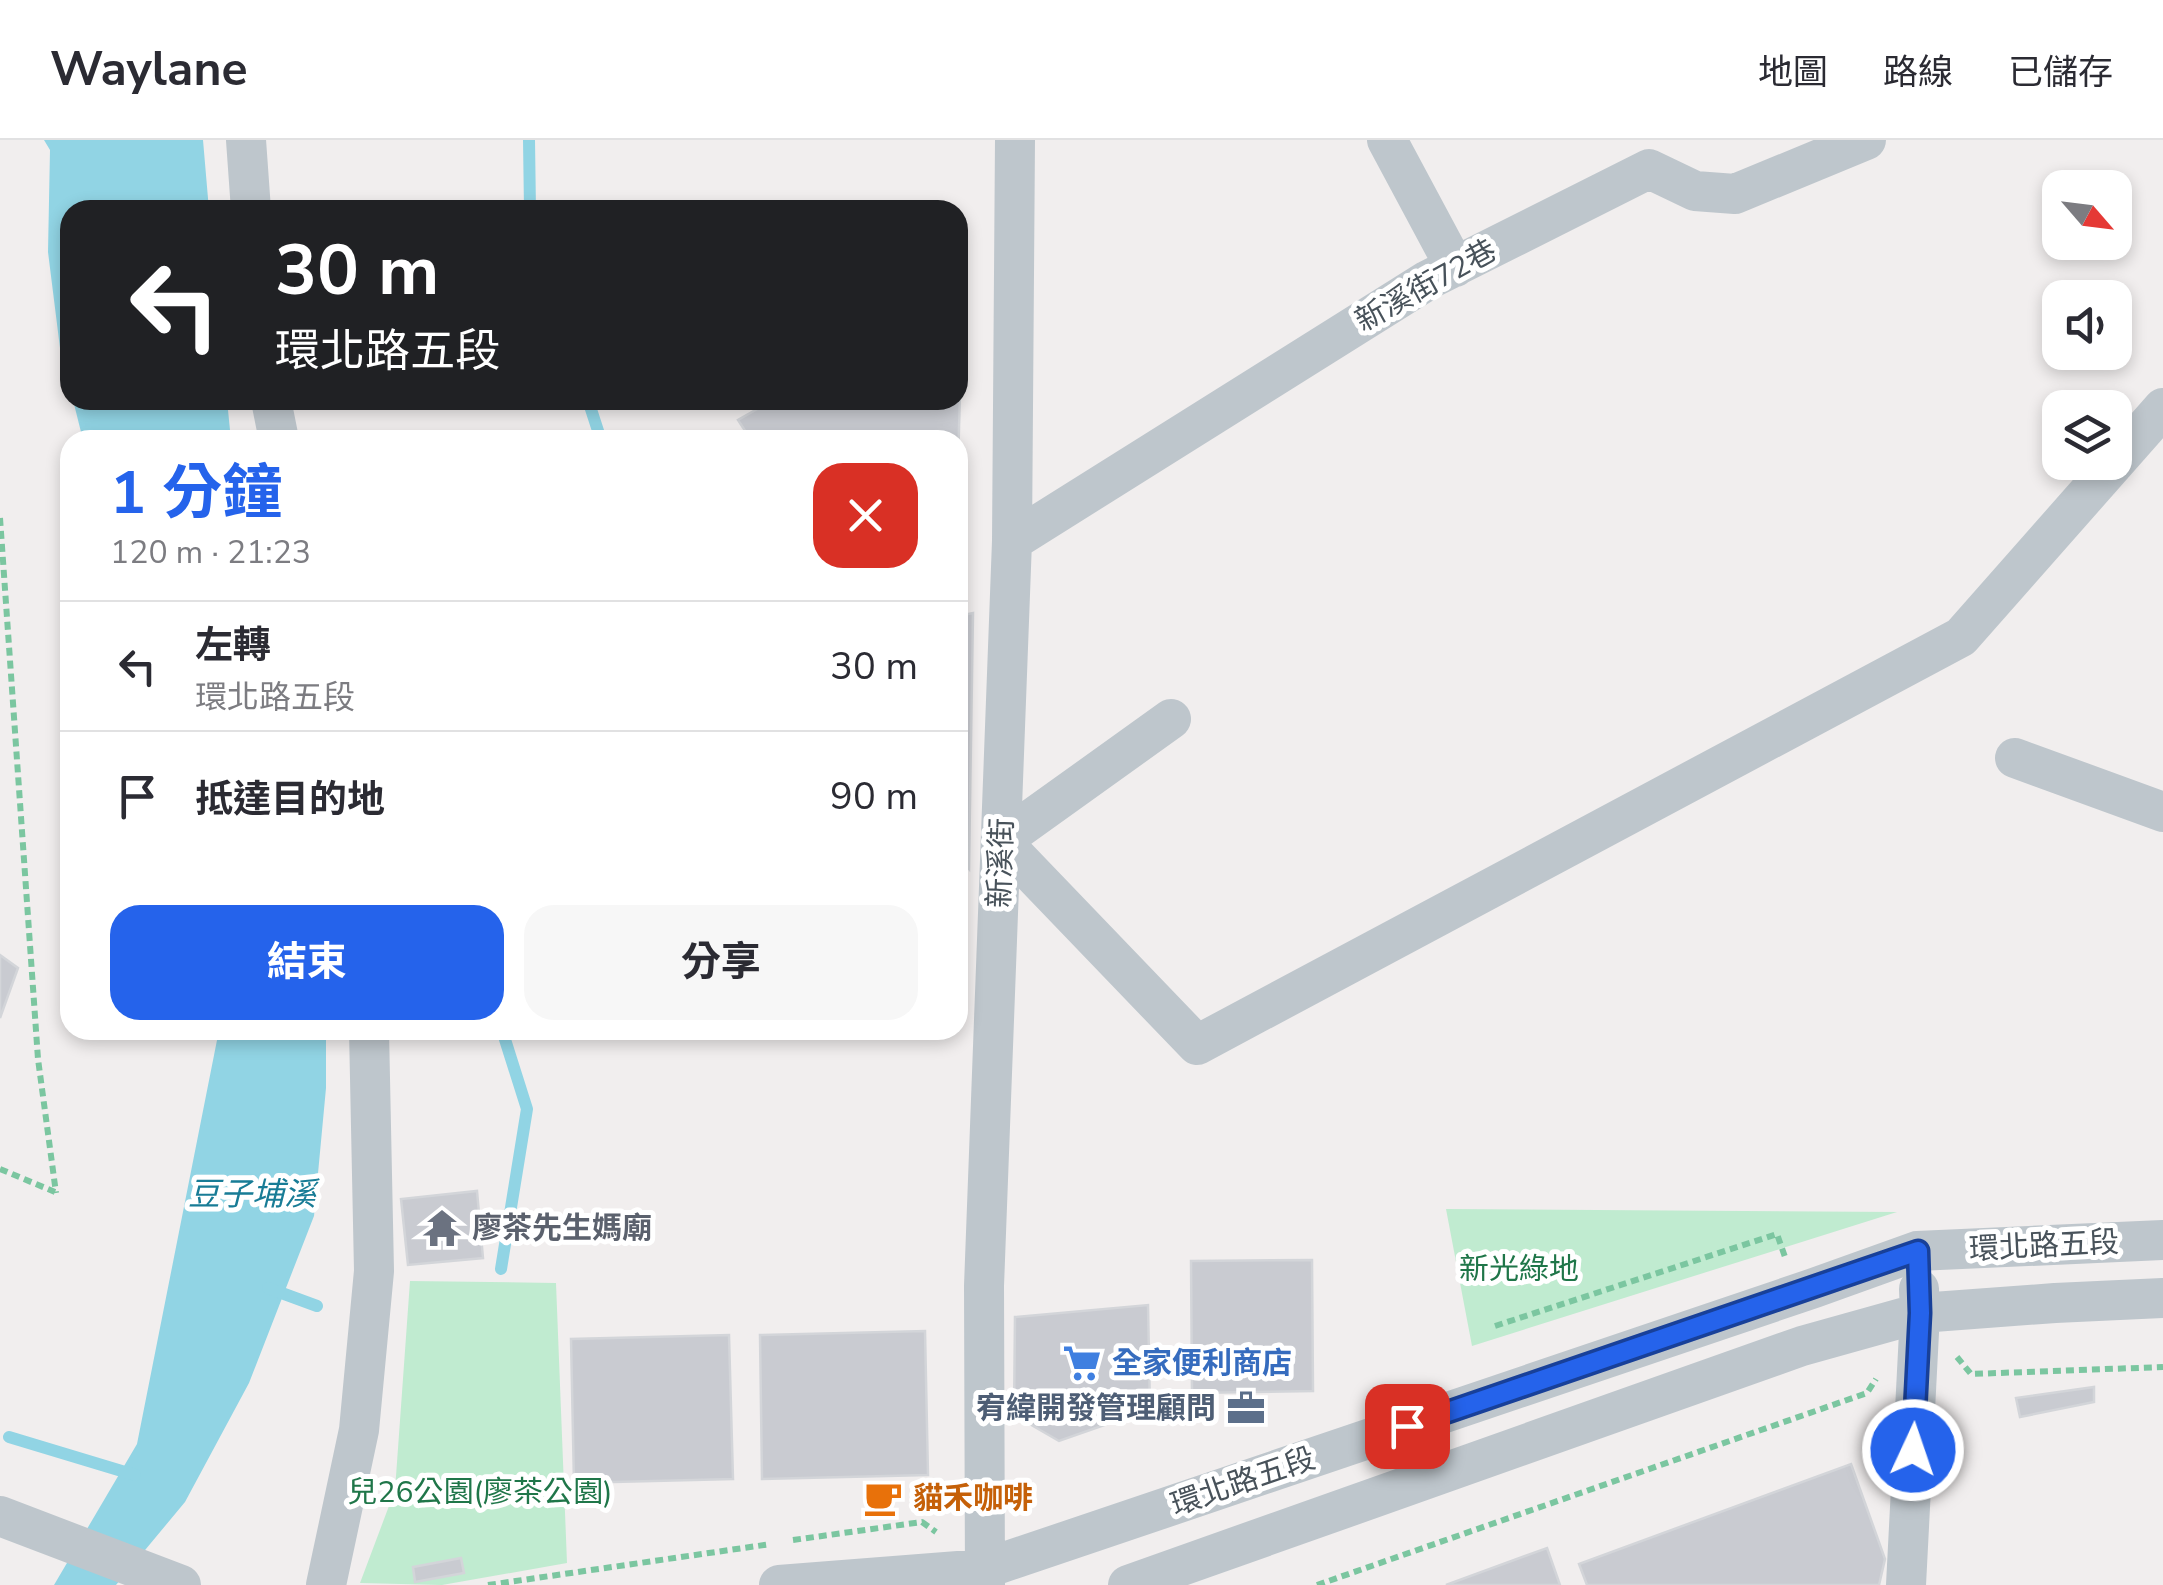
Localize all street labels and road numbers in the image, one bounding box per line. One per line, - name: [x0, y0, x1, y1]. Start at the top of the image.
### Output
- street label: 新溪街72巷: [1348, 230, 1504, 342]
- street label: 新溪街: [979, 817, 1023, 909]
- street label: 環北路五段: [1968, 1222, 2120, 1270]
- street label: 環北路五段: [1165, 1438, 1321, 1526]

